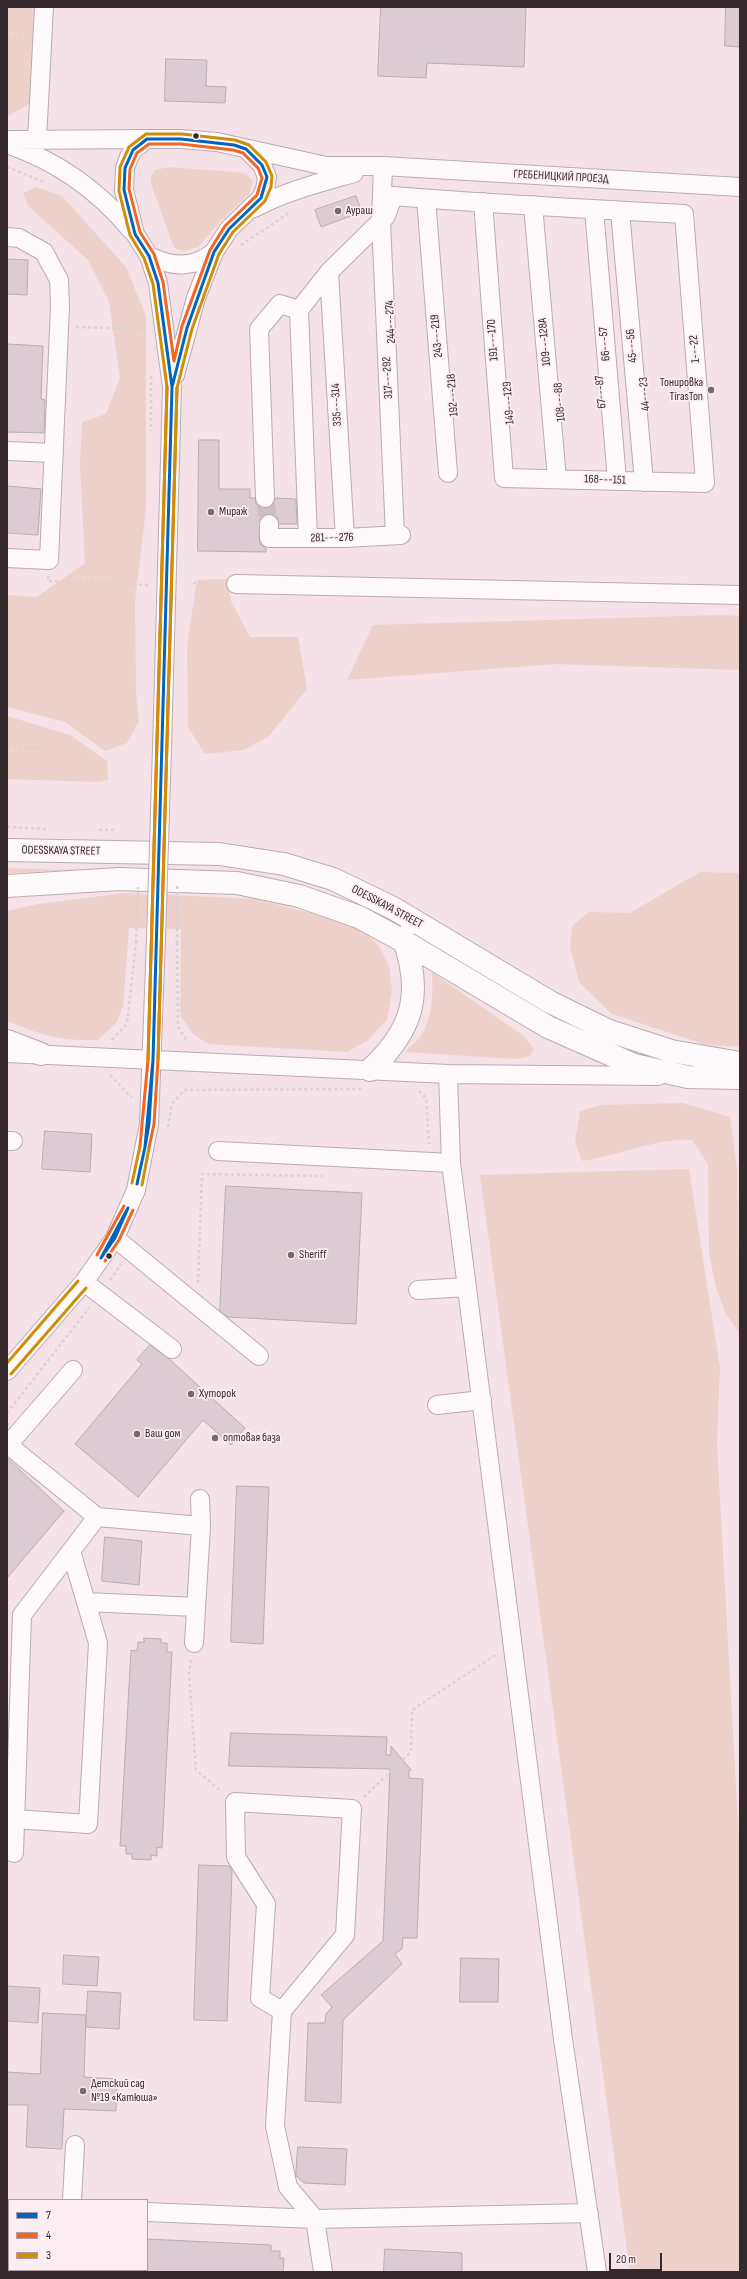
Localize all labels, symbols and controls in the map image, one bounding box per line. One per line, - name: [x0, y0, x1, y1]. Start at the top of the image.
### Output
- unlabelled marker: [191, 131, 201, 141]
- street label: ГРЕБЕНИЦКИЙ ПРОЕЗД: [513, 167, 609, 187]
- place label: Аураш: [346, 204, 373, 218]
- marker: Аураш: [333, 206, 343, 216]
- street label: 244---274: [383, 300, 399, 344]
- street label: 243---219: [428, 314, 446, 358]
- street label: 109---128А: [536, 317, 554, 367]
- street label: 191---170: [484, 319, 502, 361]
- street label: 66---57: [596, 326, 614, 362]
- street label: 45---56: [623, 329, 641, 363]
- street label: 1---22: [687, 335, 703, 363]
- street label: 317---292: [380, 356, 396, 400]
- street label: 192---218: [444, 373, 462, 417]
- street label: 67---87: [592, 375, 610, 409]
- street label: 44---23: [636, 376, 654, 412]
- place label: Тонировка TirasTon: [660, 376, 703, 404]
- street label: 149---129: [500, 381, 518, 425]
- street label: 108---88: [551, 382, 569, 422]
- street label: 335---314: [329, 383, 345, 427]
- marker: Тонировка TirasTon: [706, 385, 716, 395]
- street label: 168---151: [584, 472, 626, 488]
- place label: Мираж: [219, 505, 247, 519]
- marker: Мираж: [206, 507, 216, 517]
- street label: 281---276: [310, 530, 354, 546]
- street label: ODESSKAYA STREET: [22, 843, 100, 859]
- street label: ODESSKAYA STREET: [349, 882, 425, 932]
- place label: Sheriff: [299, 1248, 327, 1262]
- marker: Sheriff: [286, 1250, 296, 1260]
- unlabelled marker: [104, 1251, 114, 1261]
- place label: Хуторок: [199, 1387, 236, 1401]
- marker: Хуторок: [186, 1389, 196, 1399]
- place label: Ваш дом: [145, 1427, 180, 1441]
- marker: Ваш дом: [132, 1429, 142, 1439]
- place label: оптовая база: [223, 1431, 280, 1445]
- marker: оптовая база: [210, 1433, 220, 1443]
- place label: Детский сад №19 «Катюша»: [91, 2077, 158, 2105]
- marker: Детский сад №19 «Катюша»: [78, 2086, 88, 2096]
- legend: [8, 2199, 148, 2271]
- text: 7: [46, 2208, 51, 2223]
- text: 4: [46, 2228, 51, 2243]
- scale bar: [611, 2245, 664, 2271]
- text: 3: [46, 2248, 51, 2263]
- text: 20 m: [616, 2252, 636, 2267]

